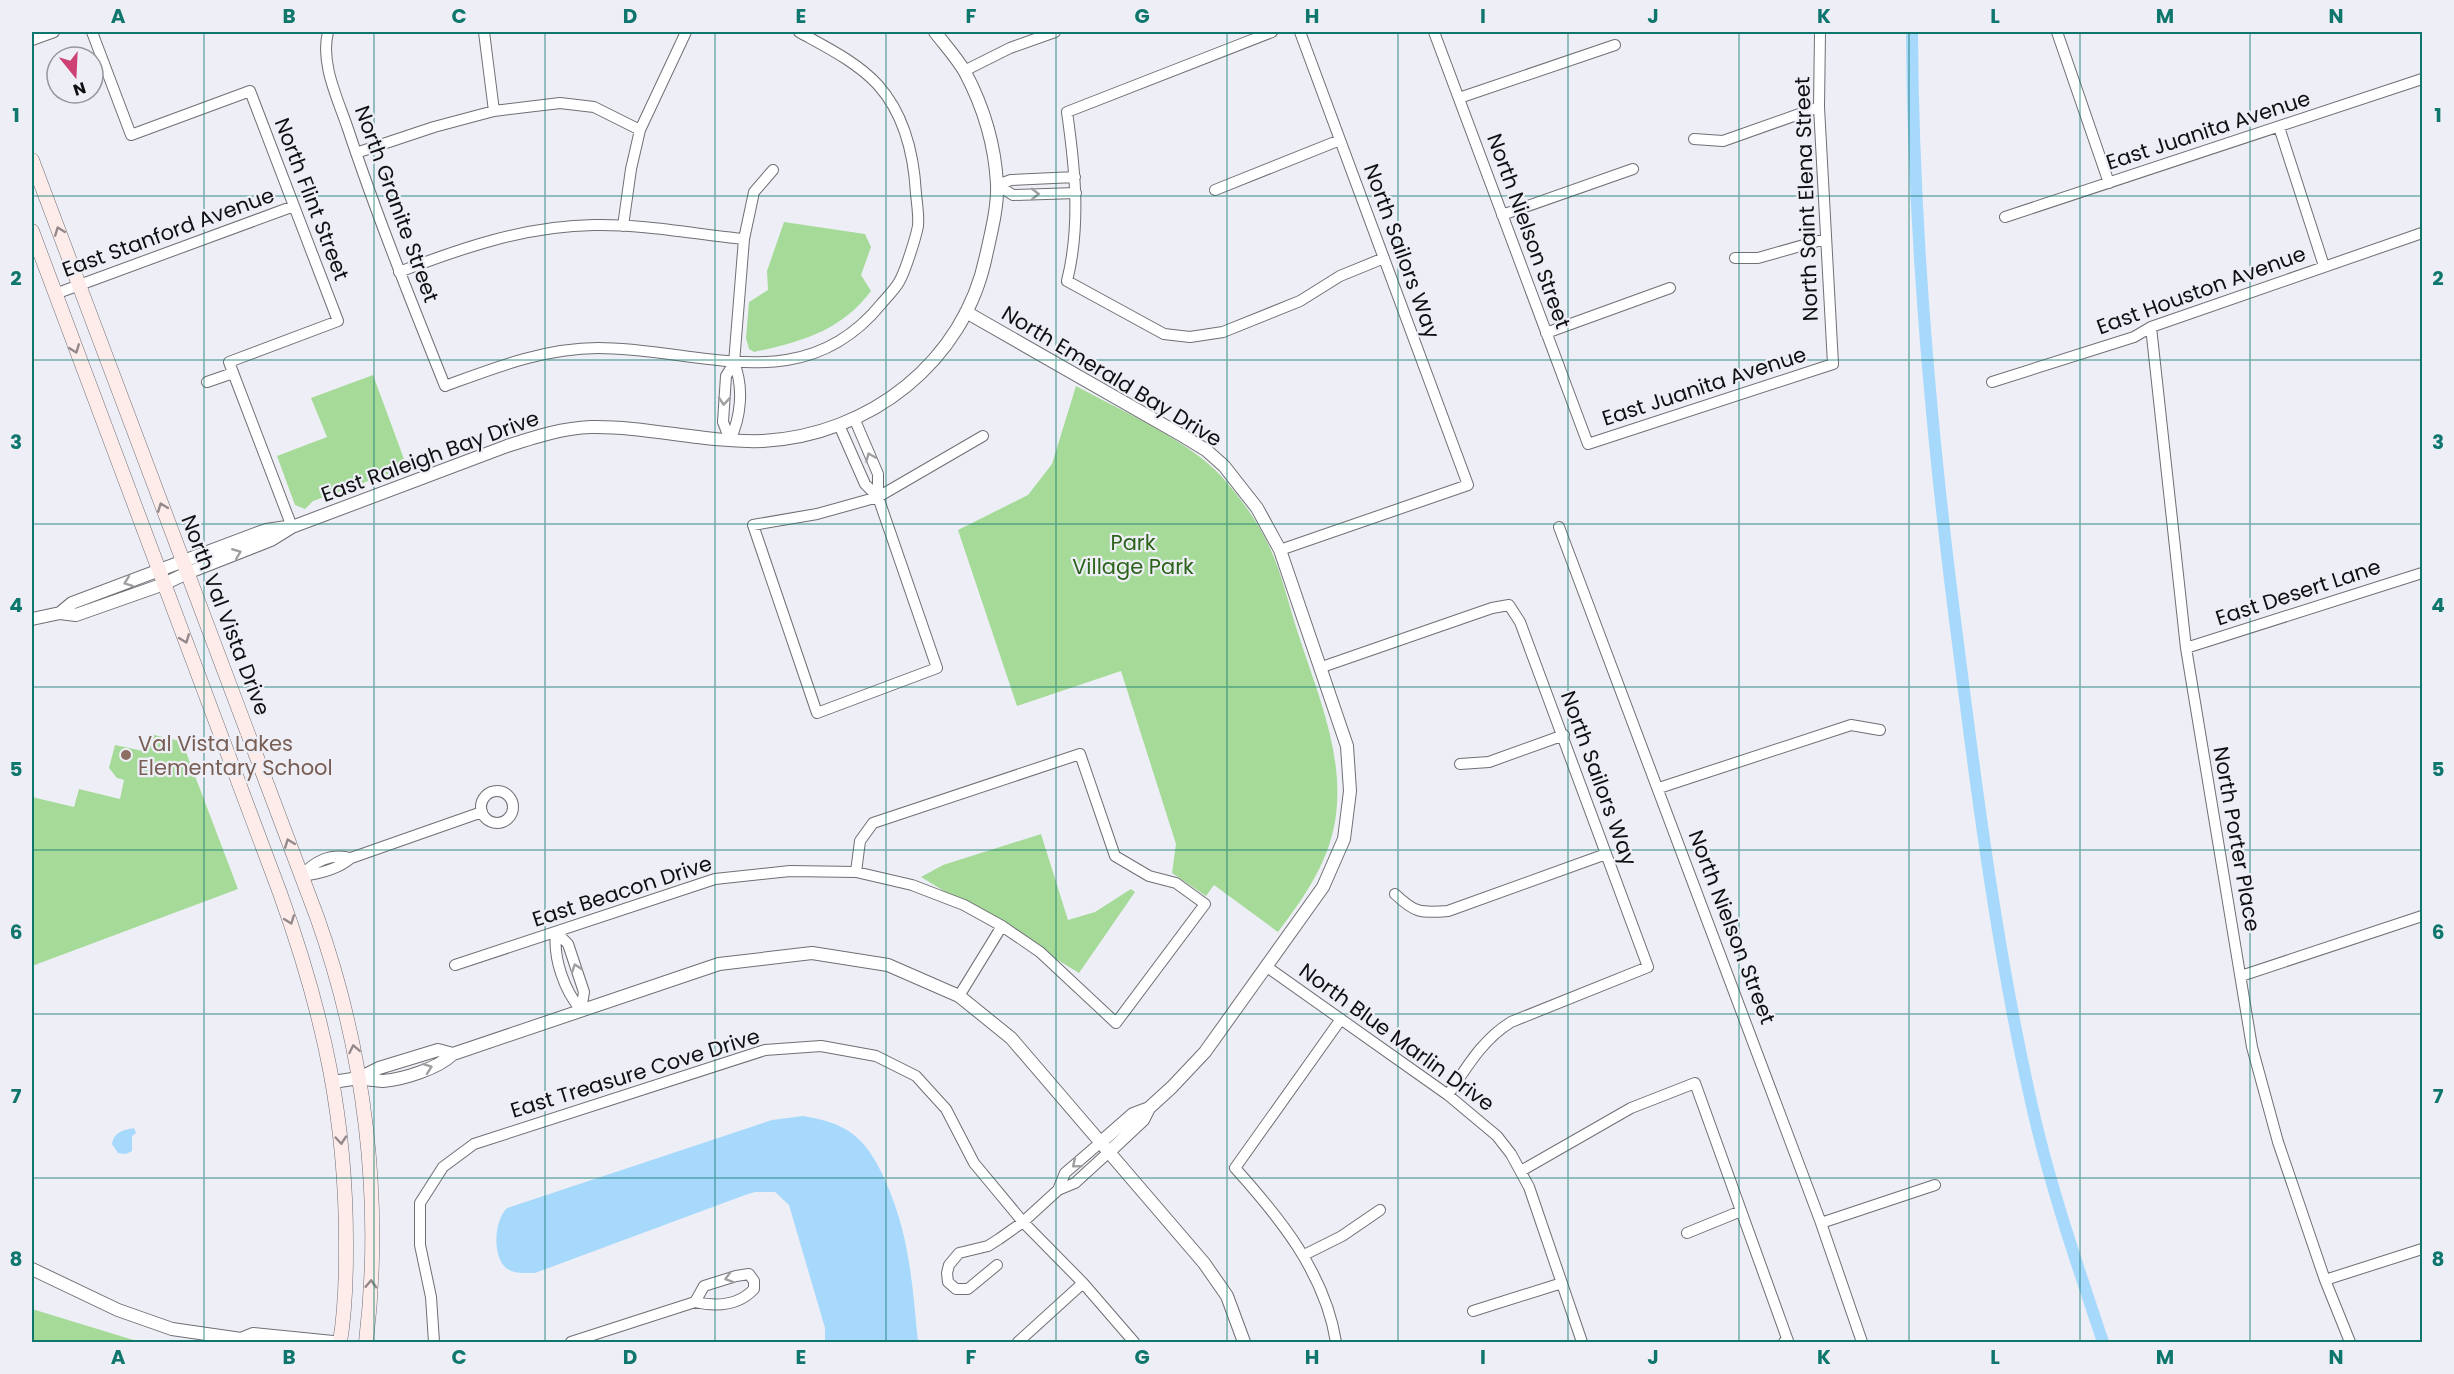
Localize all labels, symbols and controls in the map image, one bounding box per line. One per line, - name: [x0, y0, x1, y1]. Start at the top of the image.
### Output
- text: A: [111, 2, 126, 30]
- text: B: [282, 2, 296, 30]
- text: C: [451, 2, 467, 30]
- text: D: [623, 2, 637, 30]
- text: E: [796, 2, 806, 30]
- text: F: [966, 2, 977, 30]
- text: G: [1134, 2, 1150, 30]
- text: H: [1305, 2, 1319, 30]
- text: I: [1480, 2, 1486, 30]
- text: J: [1647, 2, 1659, 30]
- text: K: [1817, 2, 1831, 30]
- text: L: [1990, 2, 2000, 30]
- text: M: [2156, 2, 2174, 30]
- text: N: [2328, 2, 2344, 30]
- north arrow: [45, 45, 105, 105]
- text: N: [70, 76, 89, 102]
- street label: North Saint Elena Street: [1787, 76, 1825, 322]
- street label: East Juanita Avenue: [2102, 83, 2314, 177]
- text: 1: [12, 101, 20, 129]
- text: 1: [2434, 101, 2442, 129]
- street label: North Granite Street: [348, 102, 446, 306]
- street label: North Flint Street: [268, 114, 356, 284]
- street label: North Nielson Street: [1480, 129, 1578, 333]
- street label: North Sailors Way: [1357, 160, 1447, 343]
- street label: East Stanford Avenue: [58, 180, 278, 284]
- one-way arrow: [1031, 188, 1040, 201]
- one-way arrow: [53, 226, 66, 236]
- street label: East Houston Avenue: [2092, 239, 2310, 341]
- text: 2: [10, 264, 22, 292]
- text: 2: [2432, 264, 2444, 292]
- street label: North Emerald Bay Drive: [996, 299, 1228, 453]
- street label: East Juanita Avenue: [1598, 339, 1810, 433]
- one-way arrow: [68, 343, 81, 354]
- one-way arrow: [718, 396, 731, 406]
- street label: East Raleigh Bay Drive: [317, 403, 543, 509]
- text: 3: [10, 428, 22, 456]
- text: 3: [2432, 428, 2444, 456]
- one-way arrow: [865, 452, 877, 463]
- one-way arrow: [157, 502, 170, 513]
- street label: North Val Vista Drive: [174, 511, 278, 719]
- park label: Park Village Park: [1072, 528, 1194, 581]
- one-way arrow: [231, 548, 242, 560]
- street label: East Desert Lane: [2212, 552, 2384, 632]
- one-way arrow: [123, 575, 134, 588]
- text: 4: [9, 591, 23, 619]
- text: 4: [2431, 591, 2445, 619]
- one-way arrow: [177, 633, 190, 644]
- street label: North Sailors Way: [1554, 687, 1644, 870]
- place label: Val Vista Lakes Elementary School: [138, 729, 333, 782]
- street label: North Porter Place: [2206, 744, 2268, 934]
- marker: Val Vista Lakes Elementary School: [119, 748, 133, 762]
- text: 5: [10, 755, 23, 783]
- text: 5: [2432, 755, 2445, 783]
- street label: North Nielson Street: [1682, 826, 1782, 1028]
- one-way arrow: [283, 838, 296, 849]
- street label: East Beacon Drive: [529, 848, 715, 934]
- one-way arrow: [283, 914, 296, 925]
- text: 6: [10, 918, 22, 946]
- text: 6: [2432, 918, 2444, 946]
- street label: North Blue Marlin Drive: [1293, 956, 1501, 1118]
- one-way arrow: [571, 963, 584, 974]
- street label: East Treasure Cove Drive: [507, 1021, 763, 1125]
- one-way arrow: [348, 1044, 361, 1054]
- one-way arrow: [422, 1062, 433, 1075]
- text: 7: [11, 1082, 22, 1110]
- text: 7: [2433, 1082, 2444, 1110]
- one-way arrow: [334, 1135, 347, 1144]
- one-way arrow: [1072, 1156, 1083, 1167]
- text: 8: [10, 1245, 22, 1273]
- text: 8: [2432, 1245, 2444, 1273]
- one-way arrow: [724, 1271, 735, 1283]
- one-way arrow: [365, 1280, 378, 1289]
- text: A: [111, 1343, 126, 1371]
- text: B: [282, 1343, 296, 1371]
- text: C: [451, 1343, 467, 1371]
- text: D: [623, 1343, 637, 1371]
- text: E: [796, 1343, 806, 1371]
- text: F: [966, 1343, 977, 1371]
- text: G: [1134, 1343, 1150, 1371]
- text: H: [1305, 1343, 1319, 1371]
- text: I: [1480, 1343, 1486, 1371]
- text: J: [1647, 1343, 1659, 1371]
- text: K: [1817, 1343, 1831, 1371]
- text: L: [1990, 1343, 2000, 1371]
- text: M: [2156, 1343, 2174, 1371]
- text: N: [2328, 1343, 2344, 1371]

